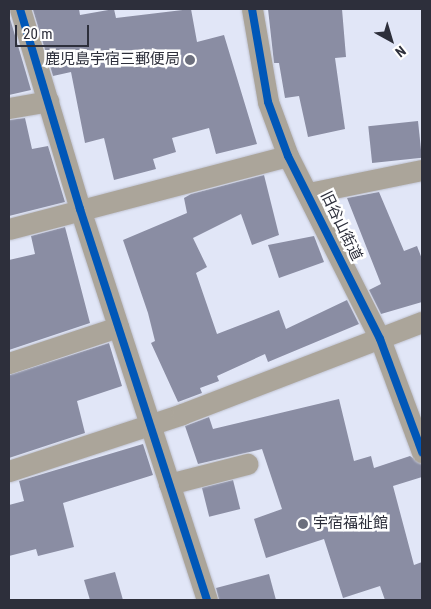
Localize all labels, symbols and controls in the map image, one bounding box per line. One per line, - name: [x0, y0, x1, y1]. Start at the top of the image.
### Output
- scale bar: [18, 15, 91, 47]
- north arrow: [366, 15, 416, 65]
- text: 20 m: [23, 25, 53, 43]
- text: N: [392, 43, 409, 61]
- place label: 鹿児島宇宿三郵便局: [45, 51, 180, 69]
- marker: 鹿児島宇宿三郵便局: [184, 54, 196, 66]
- street label: 旧谷山街道: [316, 188, 366, 264]
- place label: 宇宿福祉館: [313, 515, 388, 533]
- marker: 宇宿福祉館: [297, 518, 309, 530]

